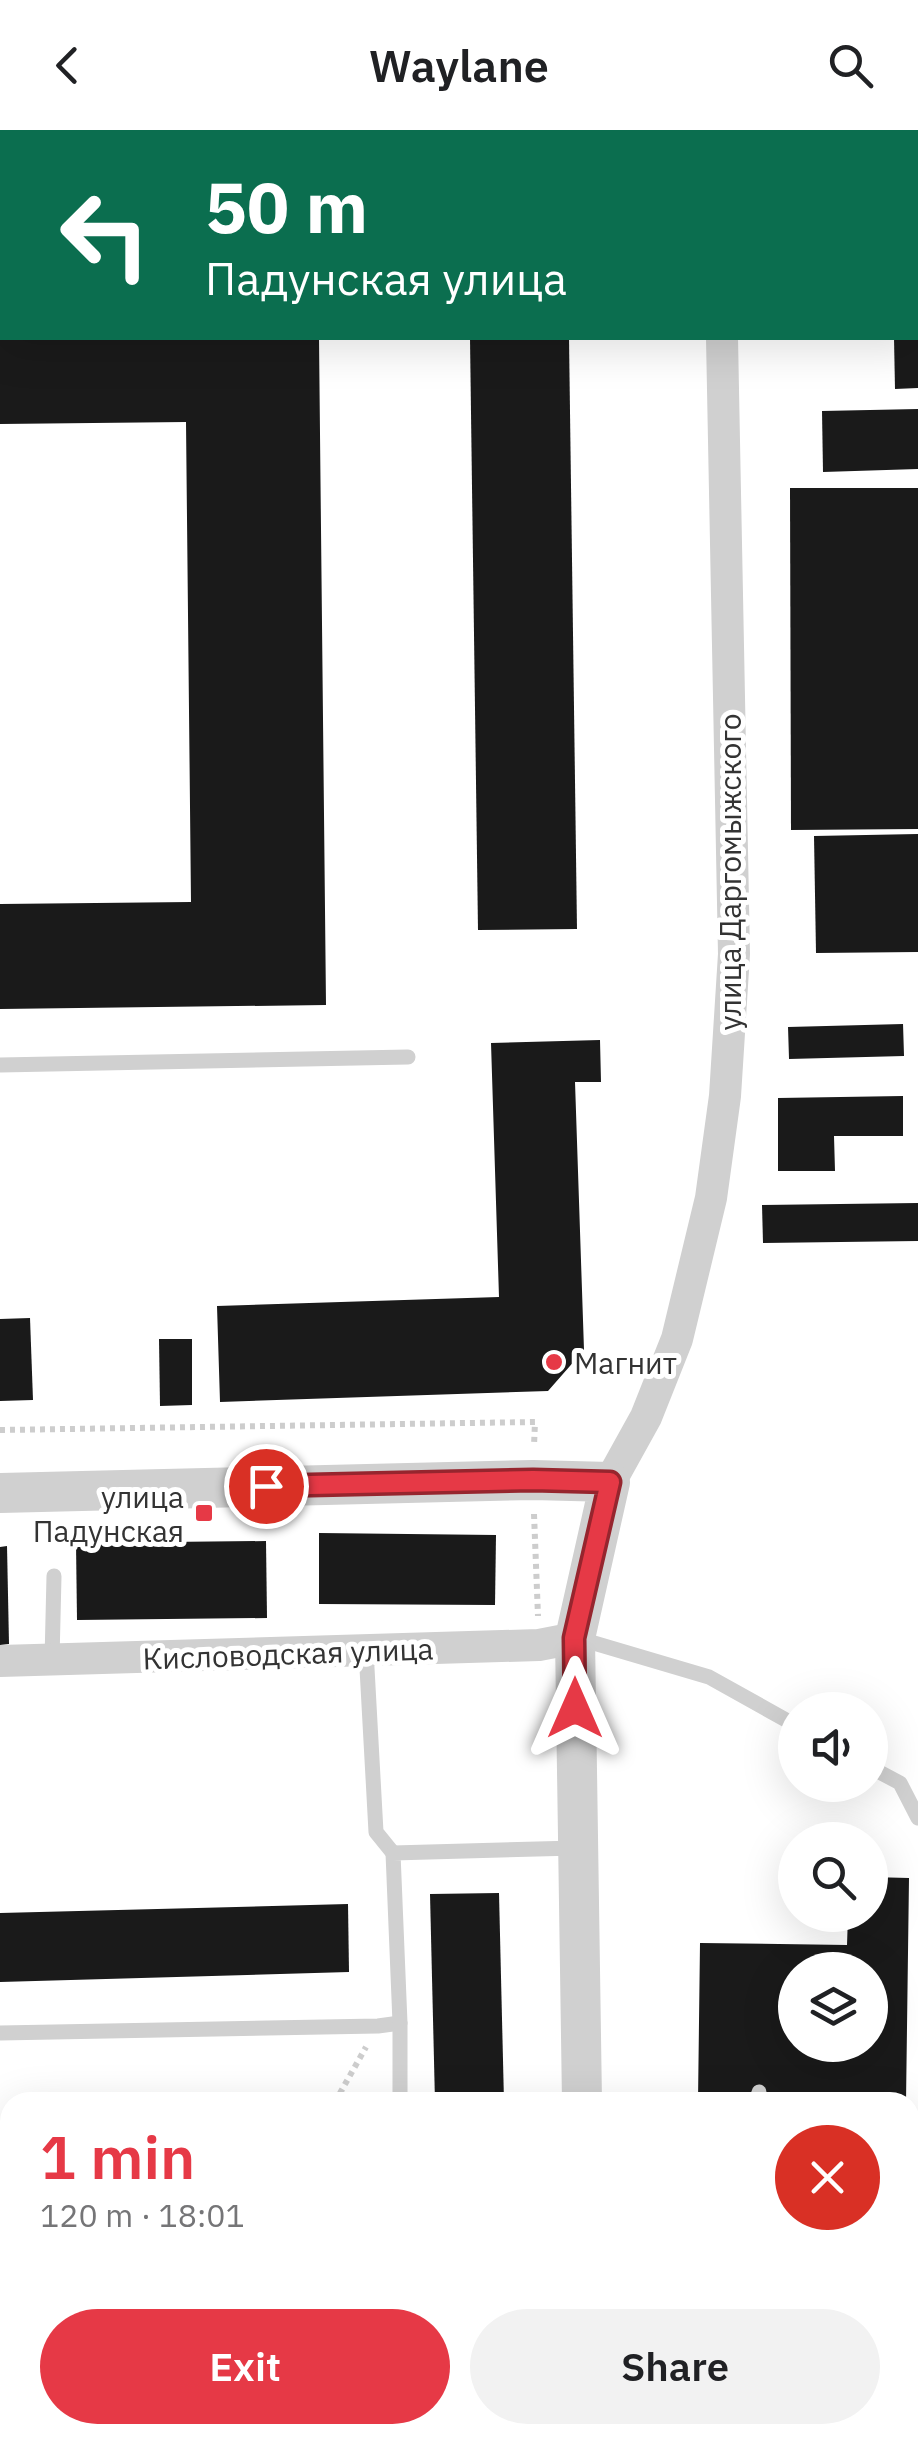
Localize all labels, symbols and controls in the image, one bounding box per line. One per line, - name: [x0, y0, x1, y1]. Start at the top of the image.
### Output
- text: Waylane: [369, 36, 549, 94]
- icon: back: [40, 38, 95, 93]
- icon: search: [823, 38, 878, 93]
- text: 50 m: [205, 161, 368, 252]
- icon: left: [40, 170, 170, 300]
- text: Падунская улица: [205, 249, 567, 307]
- street label: улица Даргомыжского: [710, 714, 749, 1030]
- place label: Магнит: [574, 1343, 677, 1382]
- marker: Магнит: [543, 1351, 565, 1373]
- pin: [224, 1444, 309, 1529]
- icon: arrive: [239, 1459, 294, 1514]
- place label: улица Падунская: [33, 1477, 184, 1550]
- marker: улица Падунская: [193, 1502, 215, 1524]
- street label: Кисловодская улица: [142, 1628, 434, 1678]
- position arrow: [523, 1656, 627, 1760]
- map controls: [778, 1692, 888, 2062]
- button: sound: [778, 1692, 888, 1802]
- button: search: [778, 1822, 888, 1932]
- button: layers: [778, 1952, 888, 2062]
- text: 1 min: [40, 2117, 195, 2196]
- button: close: [775, 2125, 880, 2230]
- text: 120 m · 18:01: [40, 2194, 245, 2236]
- button: Exit: [40, 2309, 450, 2424]
- button: Share: [470, 2309, 880, 2424]

